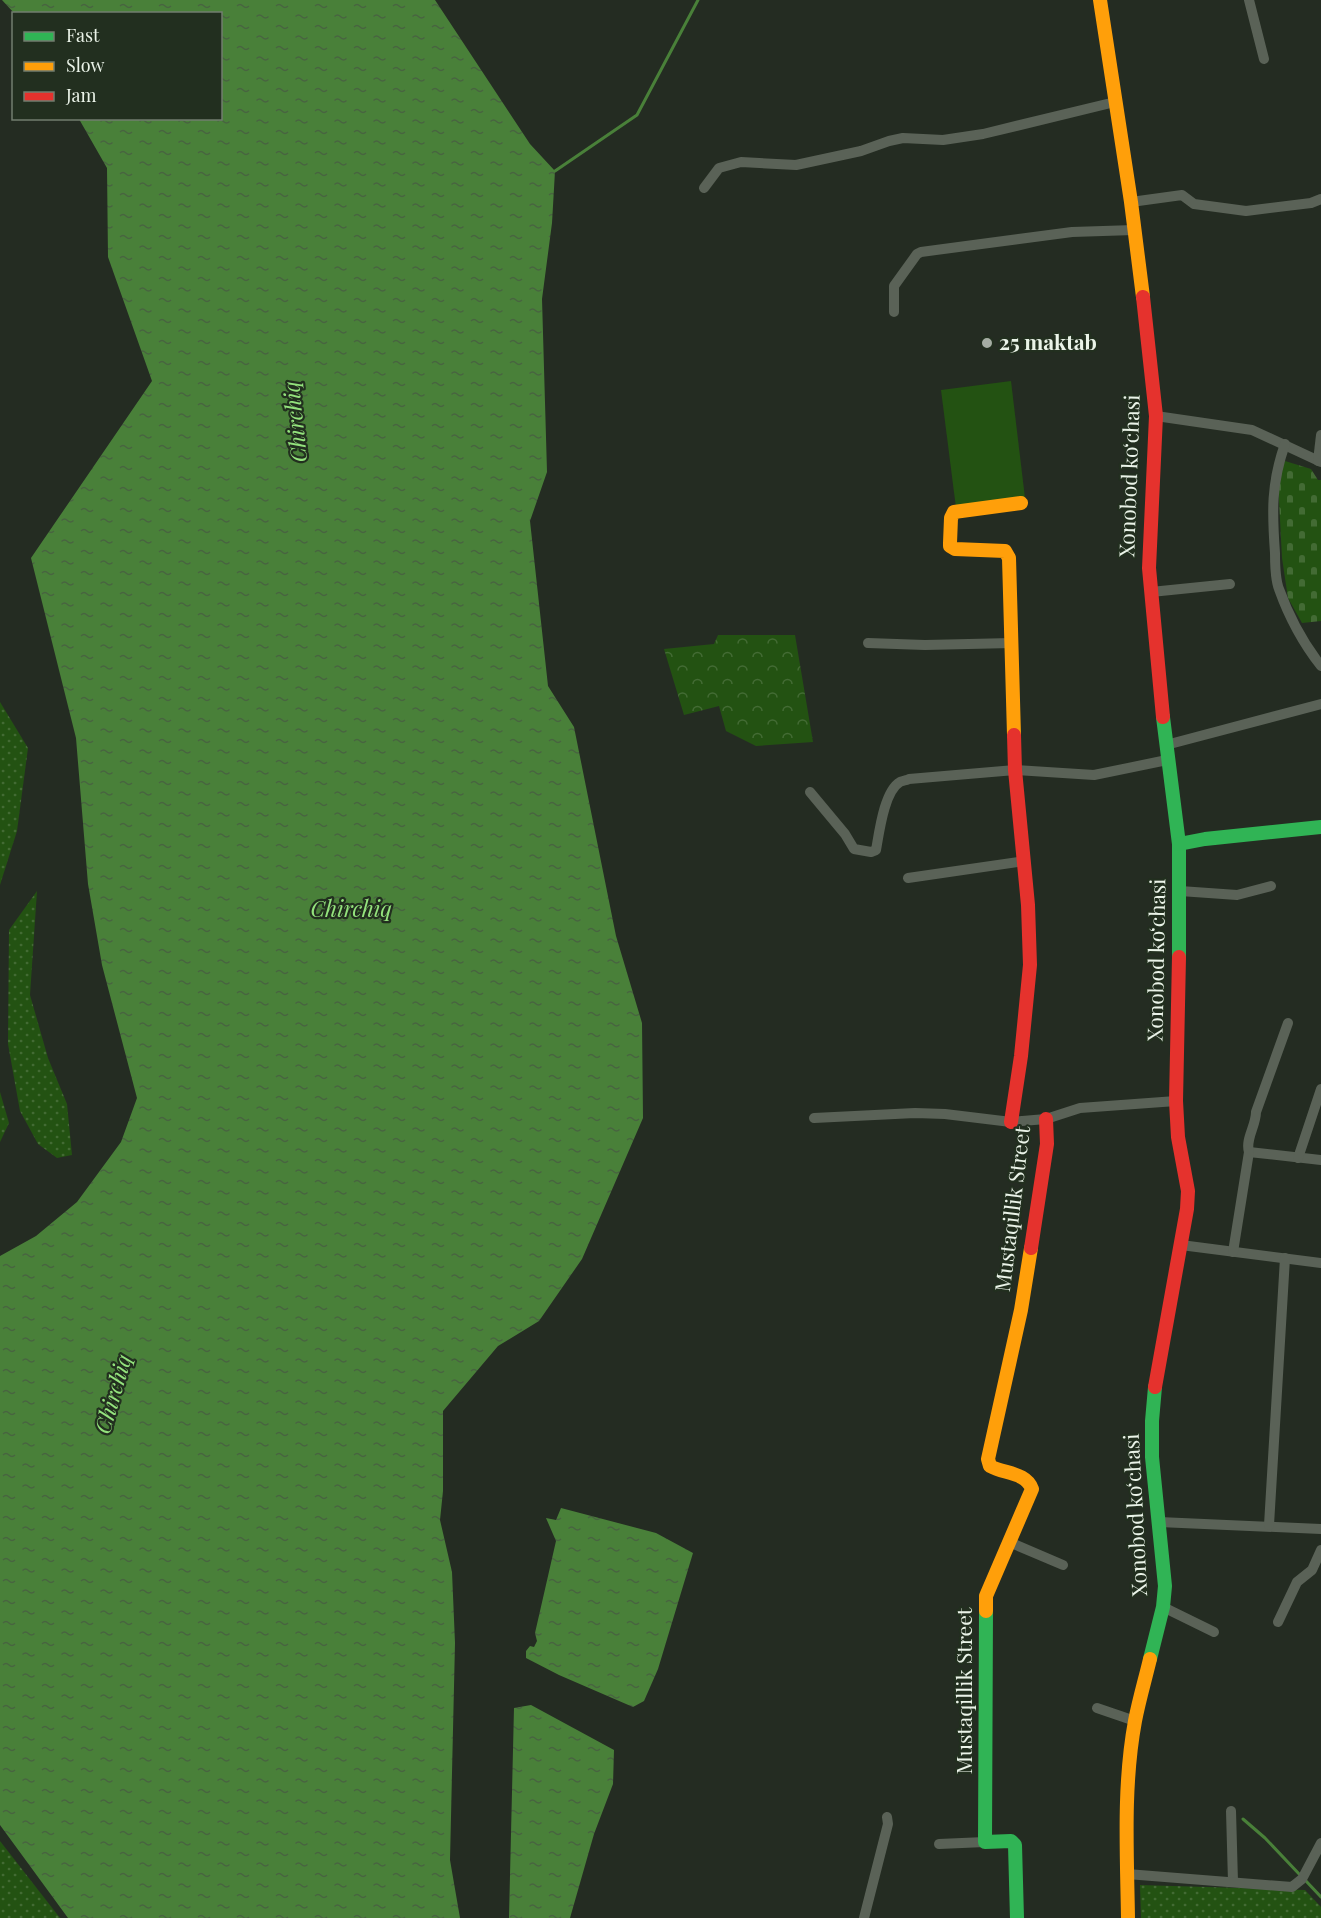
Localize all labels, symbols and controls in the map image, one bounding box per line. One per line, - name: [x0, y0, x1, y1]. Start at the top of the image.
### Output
- legend: [12, 12, 222, 120]
- text: Fast: [66, 23, 100, 47]
- text: Slow: [66, 53, 104, 77]
- text: Jam: [65, 83, 96, 107]
- place label: 25 maktab: [999, 327, 1097, 355]
- marker: 25 maktab: [980, 336, 994, 350]
- water label: Chirchiq: [275, 380, 313, 464]
- street label: Xonobod koʻchasi: [1111, 394, 1145, 558]
- street label: Xonobod koʻchasi: [1140, 878, 1170, 1042]
- water label: Chirchiq: [310, 893, 392, 923]
- street label: Mustaqillik Street: [987, 1124, 1035, 1293]
- water label: Chirchiq: [86, 1351, 138, 1437]
- street label: Xonobod koʻchasi: [1116, 1433, 1152, 1597]
- street label: Mustaqillik Street: [949, 1607, 977, 1774]

